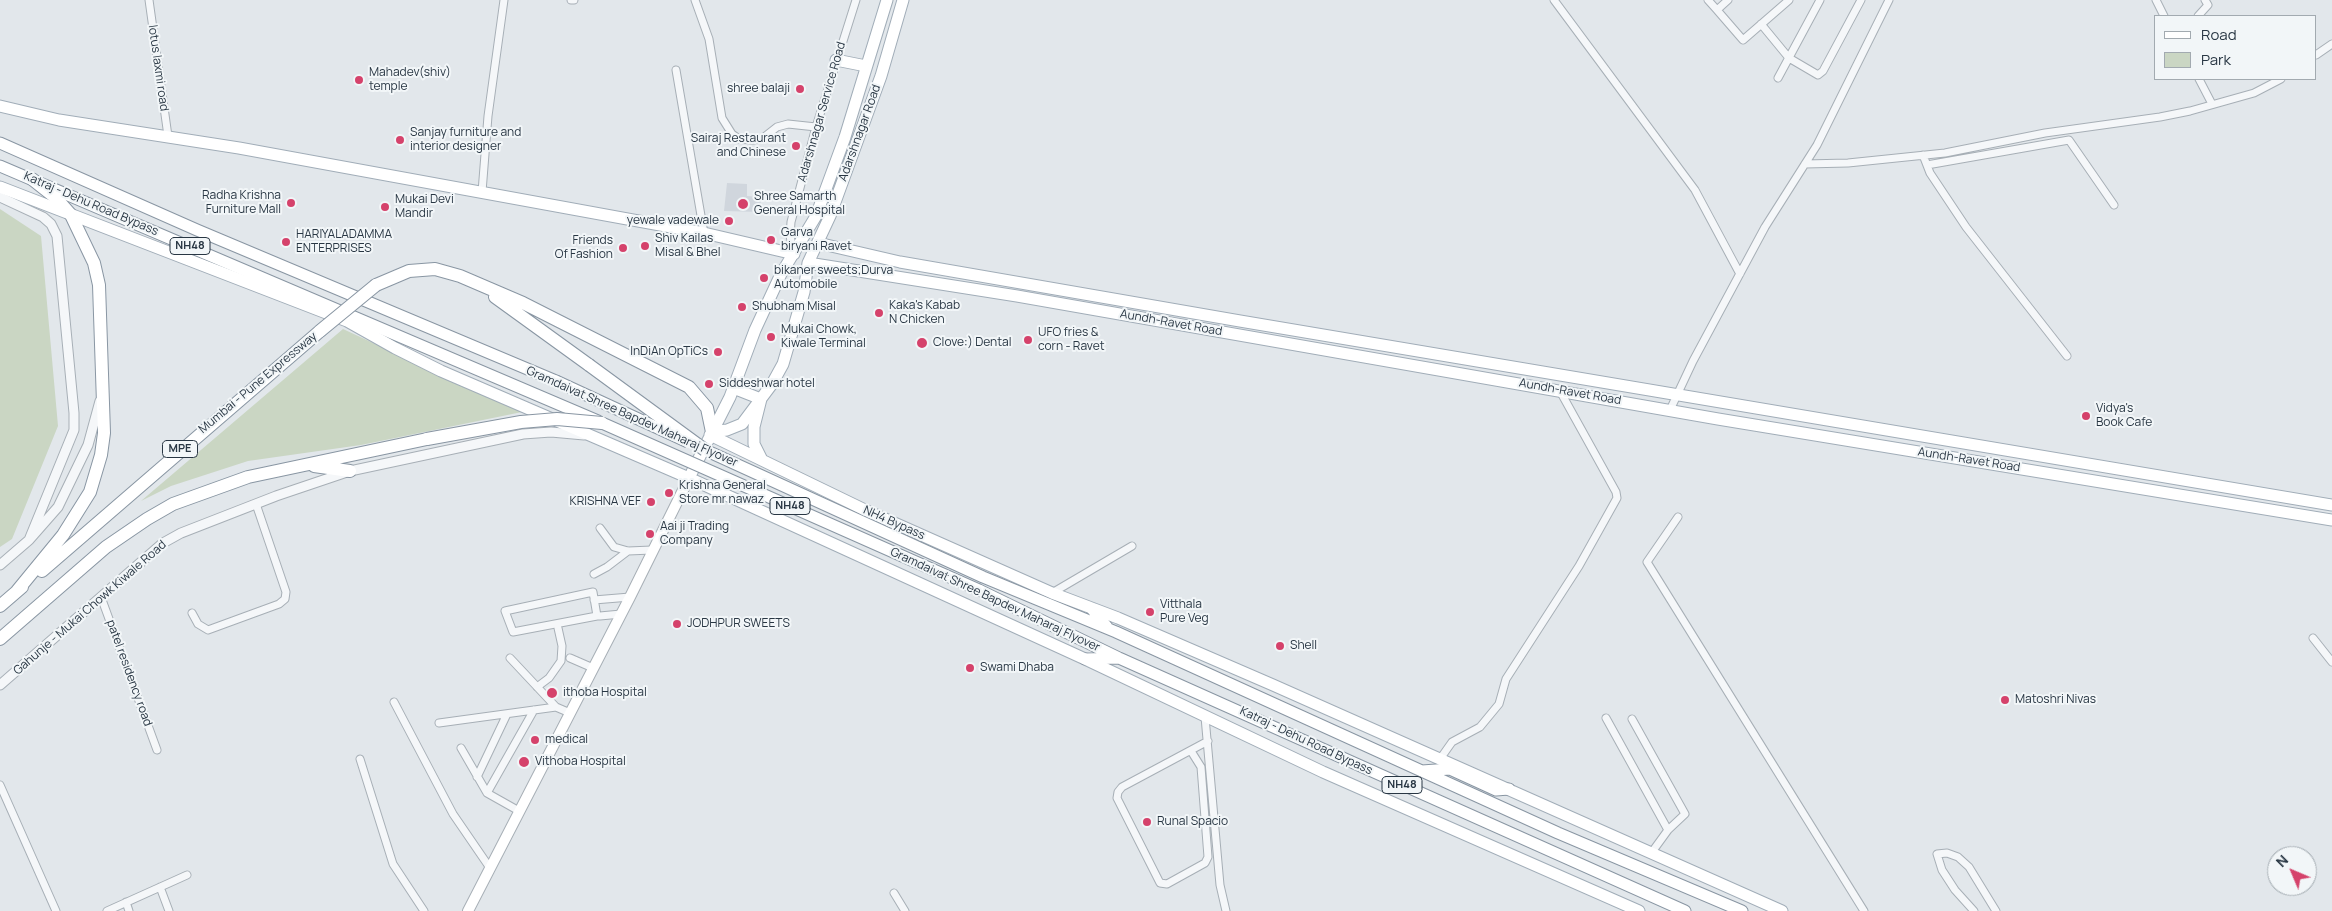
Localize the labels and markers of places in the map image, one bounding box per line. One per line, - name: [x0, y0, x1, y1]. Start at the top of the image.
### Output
- place label: Mahadev(shiv) temple: [369, 66, 451, 94]
- marker: Mahadev(shiv) temple: [353, 74, 365, 86]
- place label: shree balaji: [727, 82, 790, 96]
- marker: shree balaji: [794, 83, 806, 95]
- place label: Sanjay furniture and interior designer: [410, 126, 521, 154]
- place label: Sairaj Restaurant and Chinese: [691, 132, 786, 160]
- marker: Sanjay furniture and interior designer: [394, 134, 406, 146]
- marker: Sairaj Restaurant and Chinese: [790, 140, 802, 152]
- place label: Radha Krishna Furniture Mall: [202, 189, 281, 217]
- place label: Shree Samarth General Hospital: [754, 190, 845, 218]
- place label: Mukai Devi Mandir: [395, 193, 454, 221]
- marker: Radha Krishna Furniture Mall: [285, 197, 297, 209]
- marker: Shree Samarth General Hospital: [736, 197, 750, 211]
- marker: Mukai Devi Mandir: [379, 201, 391, 213]
- place label: yewale vadewale: [627, 214, 719, 228]
- marker: yewale vadewale: [723, 215, 735, 227]
- place label: Garva biryani Ravet: [781, 226, 852, 254]
- place label: HARIYALADAMMA ENTERPRISES: [296, 228, 392, 256]
- place label: Shiv Kailas Misal & Bhel: [655, 232, 721, 260]
- place label: Friends Of Fashion: [555, 234, 613, 262]
- marker: Garva biryani Ravet: [765, 234, 777, 246]
- marker: HARIYALADAMMA ENTERPRISES: [280, 236, 292, 248]
- marker: Shiv Kailas Misal & Bhel: [639, 240, 651, 252]
- marker: Friends Of Fashion: [617, 242, 629, 254]
- place label: bikaner sweets;Durva Automobile: [774, 264, 893, 292]
- marker: bikaner sweets;Durva Automobile: [758, 272, 770, 284]
- place label: Kaka's Kabab N Chicken: [889, 299, 960, 327]
- place label: Shubham Misal: [752, 300, 836, 314]
- marker: Shubham Misal: [736, 301, 748, 313]
- marker: Kaka's Kabab N Chicken: [873, 307, 885, 319]
- place label: Mukai Chowk, Kiwale Terminal: [781, 323, 866, 351]
- place label: UFO fries & corn - Ravet: [1038, 326, 1105, 354]
- marker: Mukai Chowk, Kiwale Terminal: [765, 331, 777, 343]
- marker: UFO fries & corn - Ravet: [1022, 334, 1034, 346]
- marker: Clove:) Dental: [915, 336, 929, 350]
- place label: Clove:) Dental: [933, 336, 1012, 350]
- place label: InDiAn OpTiCs: [630, 345, 708, 359]
- marker: InDiAn OpTiCs: [712, 346, 724, 358]
- place label: Siddeshwar hotel: [719, 377, 815, 391]
- marker: Siddeshwar hotel: [703, 378, 715, 390]
- place label: Vidya's Book Cafe: [2096, 402, 2152, 430]
- marker: Vidya's Book Cafe: [2080, 410, 2092, 422]
- place label: Krishna General Store mr nawaz: [679, 479, 766, 507]
- marker: Krishna General Store mr nawaz: [663, 487, 675, 499]
- place label: KRISHNA VEF: [570, 495, 641, 509]
- marker: KRISHNA VEF: [645, 496, 657, 508]
- place label: Aai ji Trading Company: [660, 520, 729, 548]
- marker: Aai ji Trading Company: [644, 528, 656, 540]
- place label: Vitthala Pure Veg: [1160, 598, 1209, 626]
- marker: Vitthala Pure Veg: [1144, 606, 1156, 618]
- place label: JODHPUR SWEETS: [687, 617, 790, 631]
- marker: JODHPUR SWEETS: [671, 618, 683, 630]
- place label: Shell: [1290, 639, 1317, 653]
- marker: Shell: [1274, 640, 1286, 652]
- place label: Swami Dhaba: [980, 661, 1054, 675]
- marker: Swami Dhaba: [964, 662, 976, 674]
- marker: ithoba Hospital: [545, 686, 559, 700]
- place label: ithoba Hospital: [563, 686, 647, 700]
- place label: Matoshri Nivas: [2015, 693, 2096, 707]
- marker: Matoshri Nivas: [1999, 694, 2011, 706]
- place label: medical: [545, 733, 588, 747]
- marker: medical: [529, 734, 541, 746]
- marker: Vithoba Hospital: [517, 755, 531, 769]
- place label: Vithoba Hospital: [535, 755, 626, 769]
- place label: Runal Spacio: [1157, 815, 1228, 829]
- marker: Runal Spacio: [1141, 816, 1153, 828]

